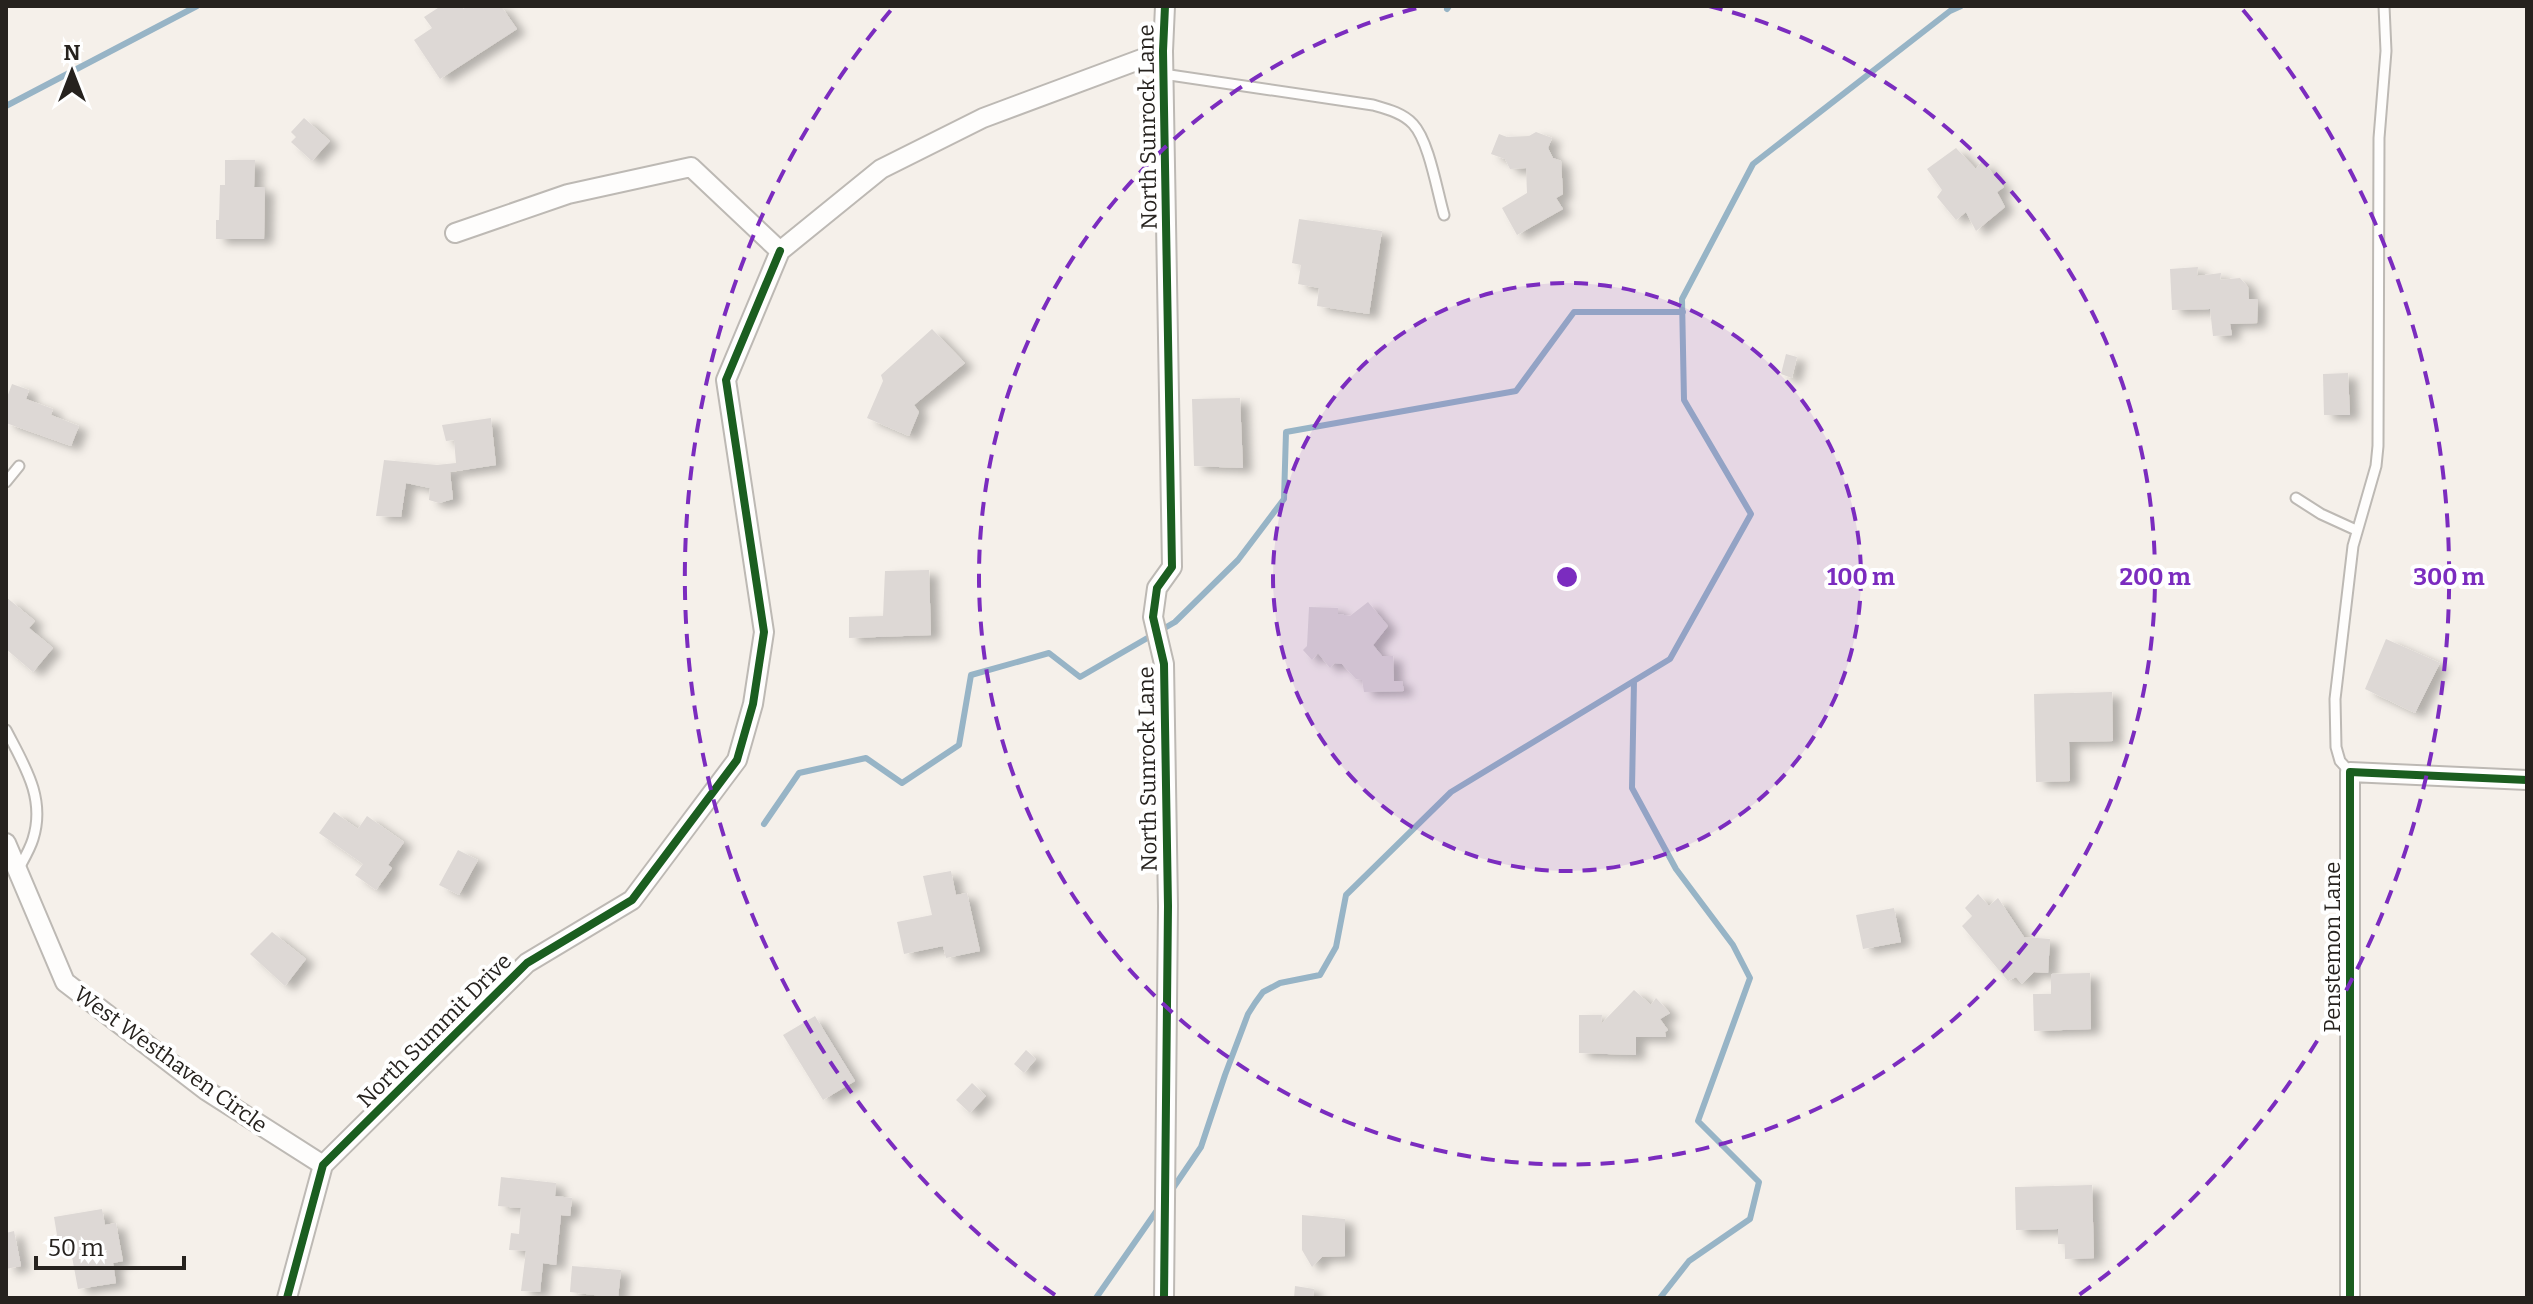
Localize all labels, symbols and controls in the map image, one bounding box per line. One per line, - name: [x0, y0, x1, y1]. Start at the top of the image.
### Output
- street label: North Sunrock Lane: [1132, 24, 1163, 230]
- north arrow: [32, 32, 112, 112]
- text: N: [64, 39, 81, 66]
- centre of rings: [1553, 563, 1581, 591]
- text: 100 m: [1827, 563, 1895, 591]
- text: 200 m: [2119, 563, 2191, 591]
- text: 300 m: [2413, 563, 2485, 591]
- street label: North Sunrock Lane: [1132, 666, 1163, 872]
- street label: Penstemon Lane: [2319, 862, 2346, 1032]
- street label: North Summit Drive: [352, 948, 517, 1113]
- street label: West Westhaven Circle: [69, 980, 273, 1139]
- scale bar: [36, 1220, 184, 1270]
- text: 50 m: [48, 1234, 104, 1262]

